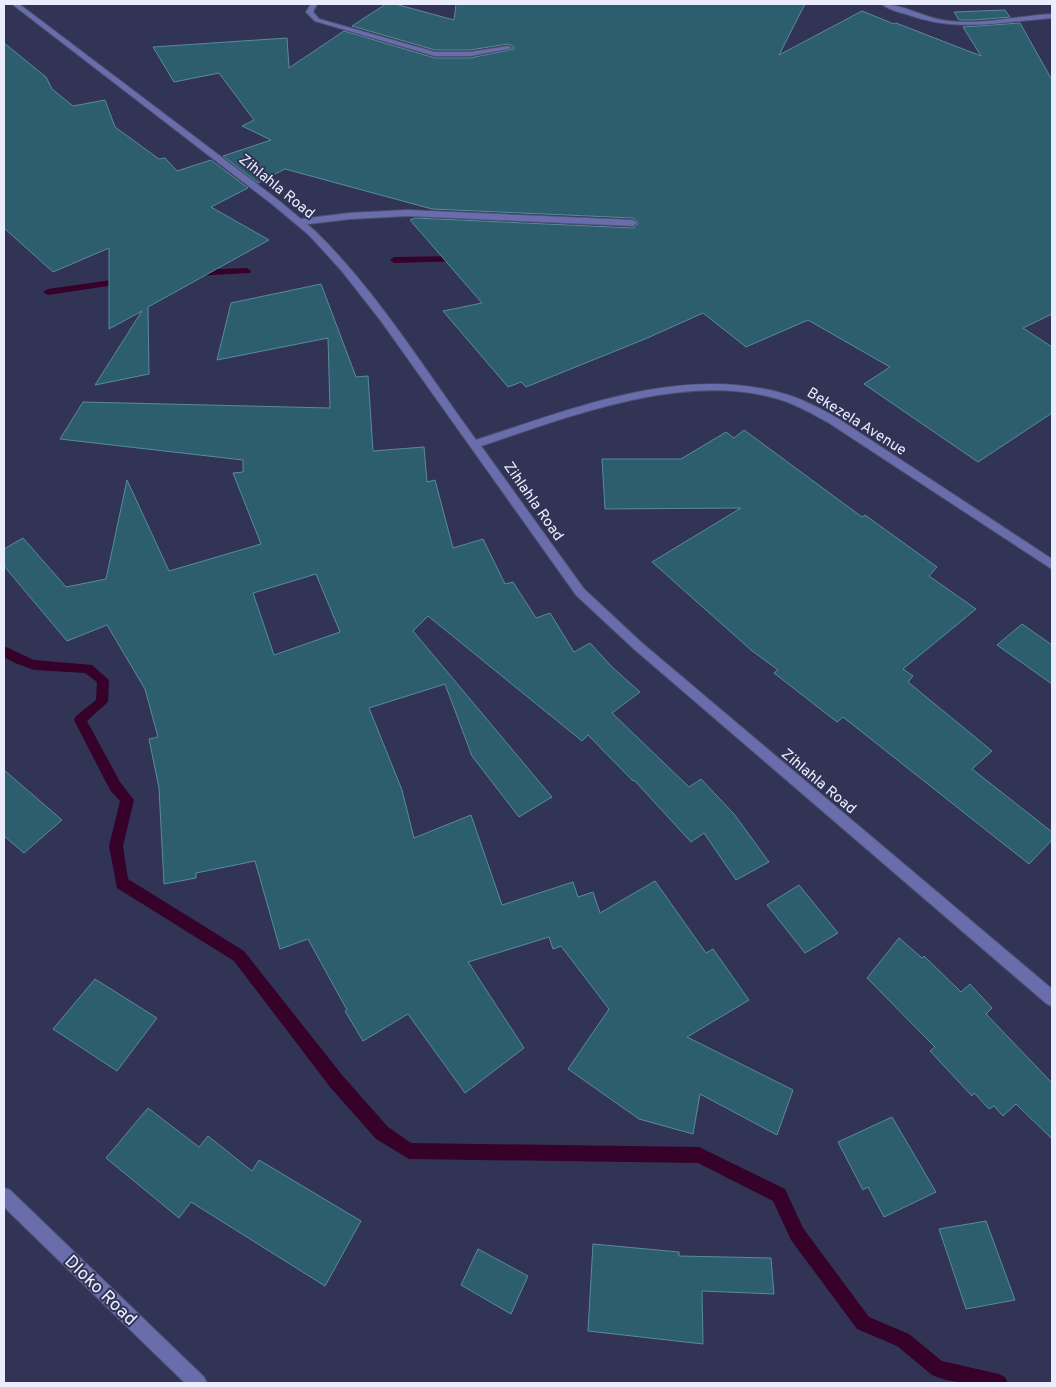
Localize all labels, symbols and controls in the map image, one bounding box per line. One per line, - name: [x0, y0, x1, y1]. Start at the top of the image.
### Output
- street label: Zihlahla Road: [234, 151, 318, 224]
- street label: Bekezela Avenue: [803, 384, 910, 461]
- street label: Zihlahla Road: [499, 459, 567, 545]
- street label: Zihlahla Road: [777, 745, 860, 819]
- street label: Dloko Road: [59, 1251, 141, 1331]

